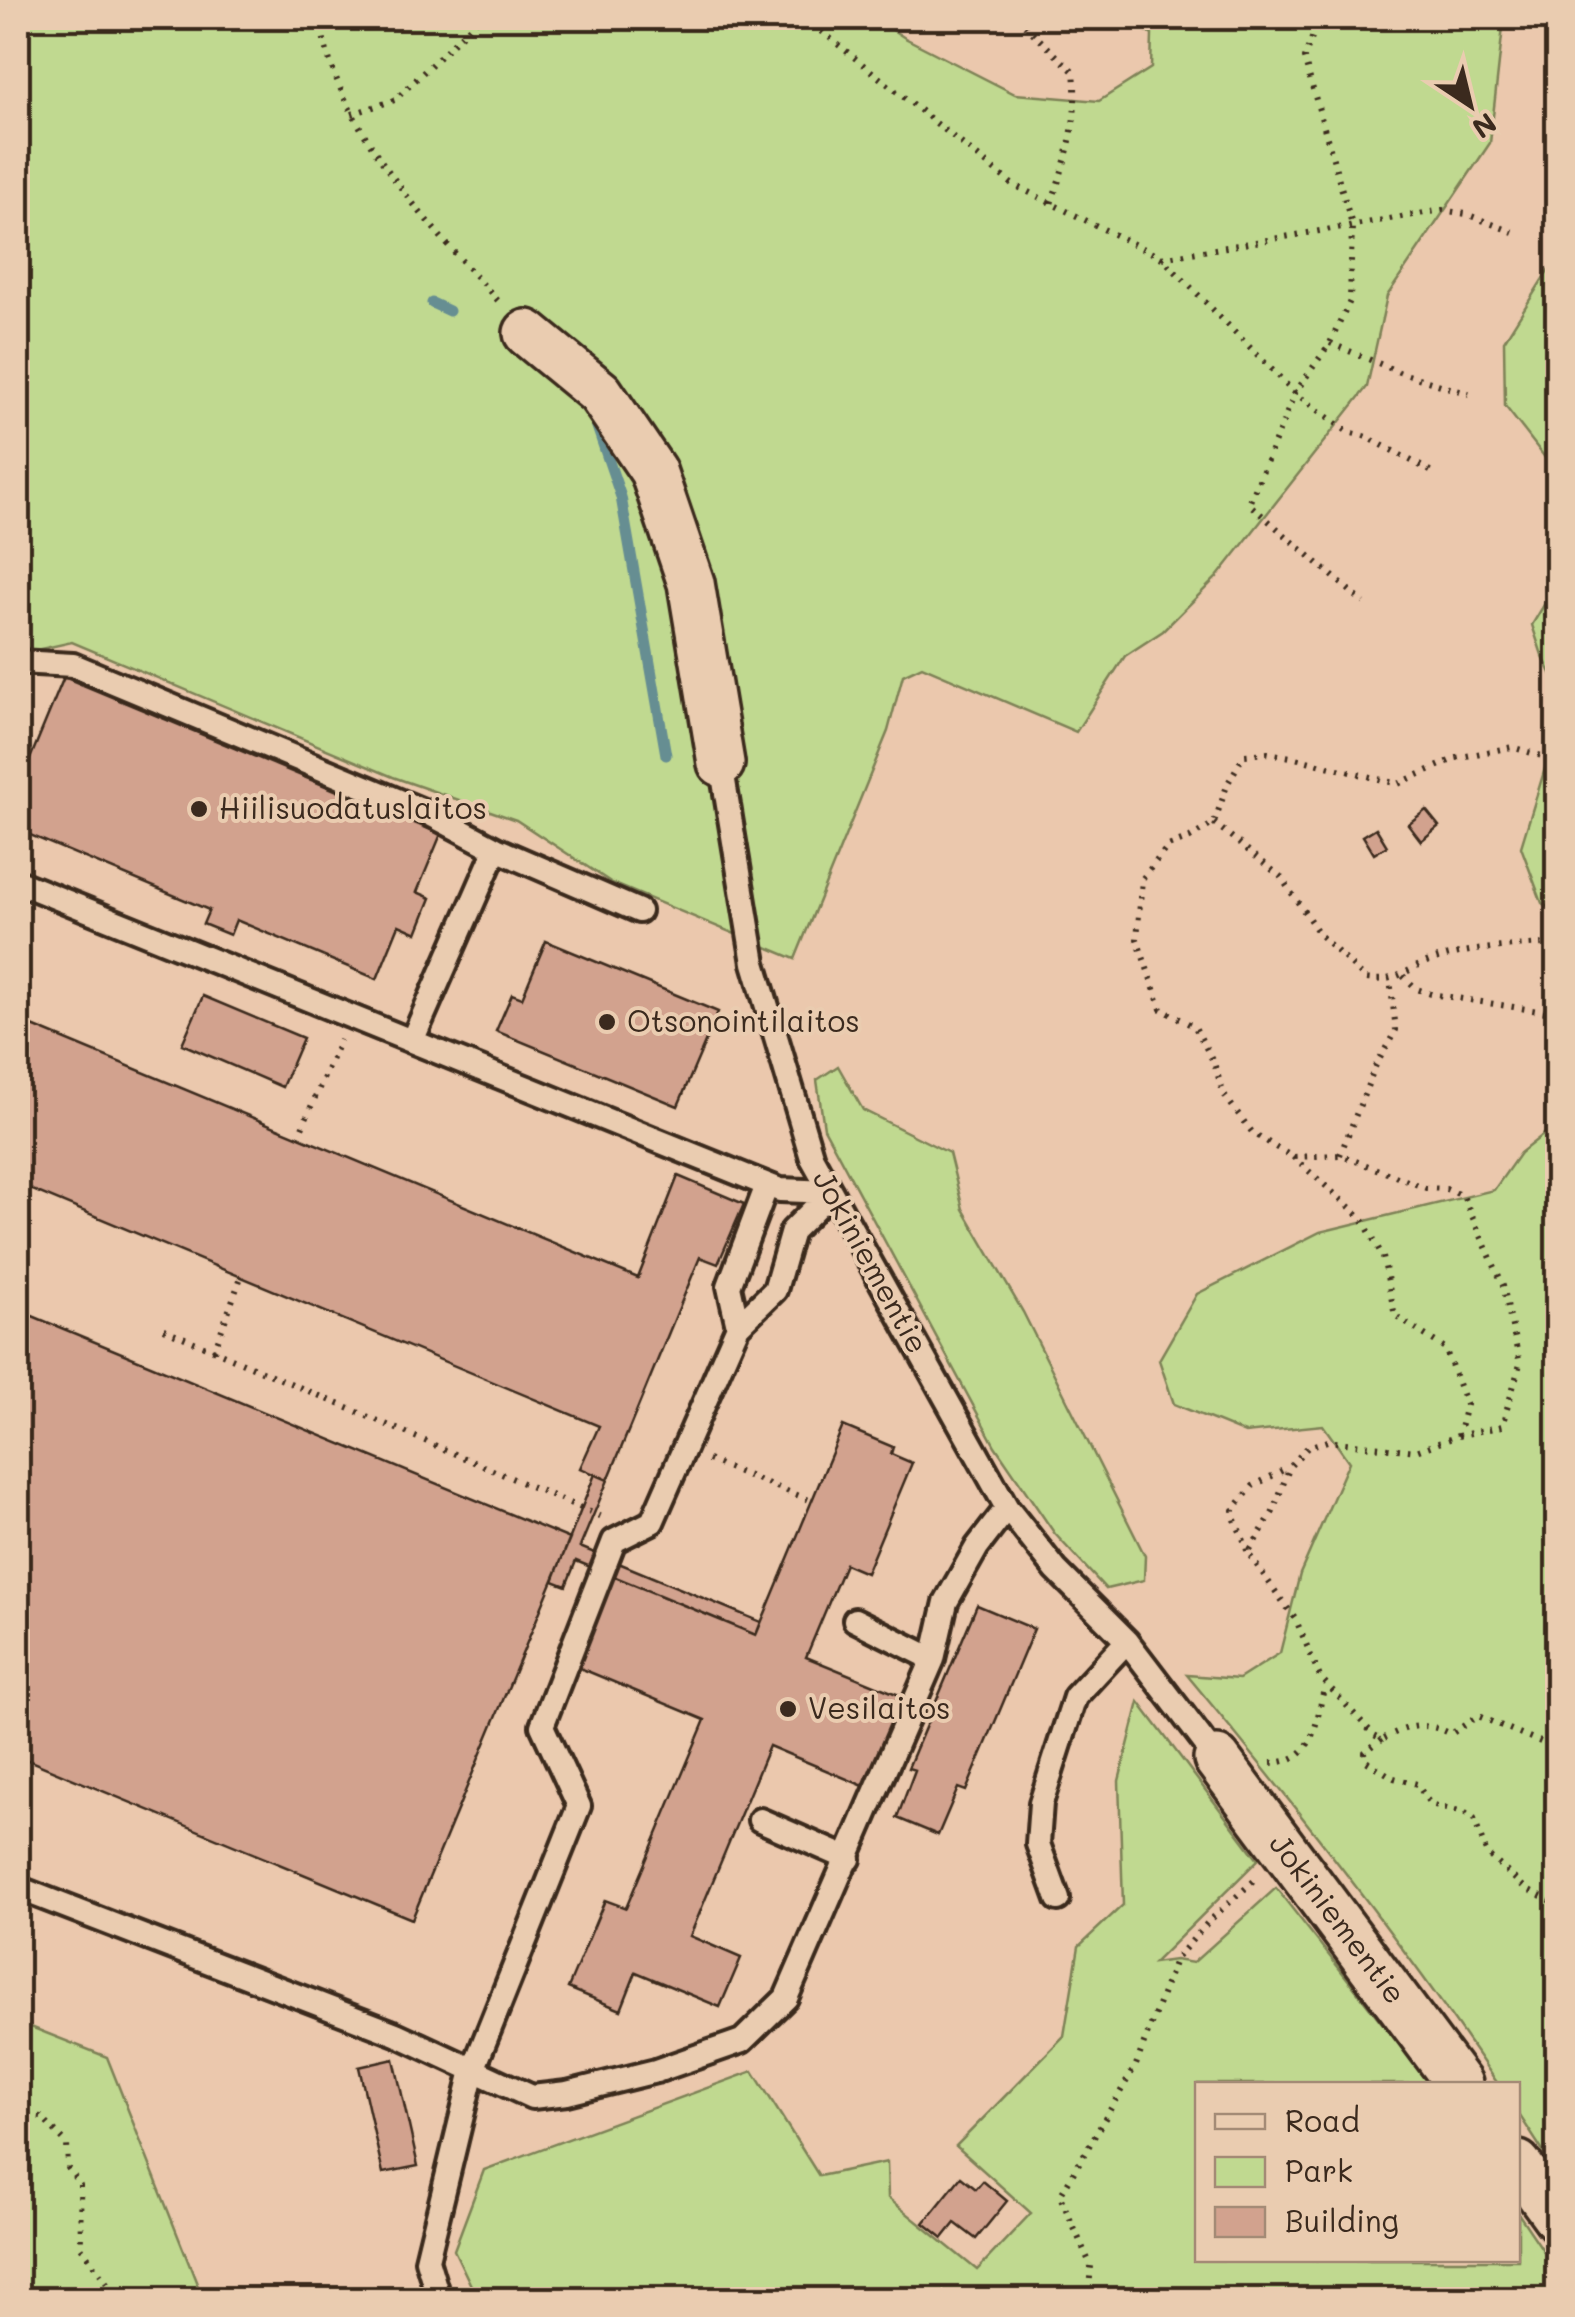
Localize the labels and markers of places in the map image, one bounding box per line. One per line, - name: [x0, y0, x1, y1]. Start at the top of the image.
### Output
- place label: Hiilisuodatuslaitos: [219, 787, 487, 827]
- marker: Hiilisuodatuslaitos: [188, 798, 210, 820]
- place label: Otsonointilaitos: [627, 1000, 860, 1040]
- marker: Otsonointilaitos: [596, 1011, 618, 1033]
- place label: Vesilaitos: [808, 1687, 951, 1727]
- marker: Vesilaitos: [777, 1698, 799, 1720]

